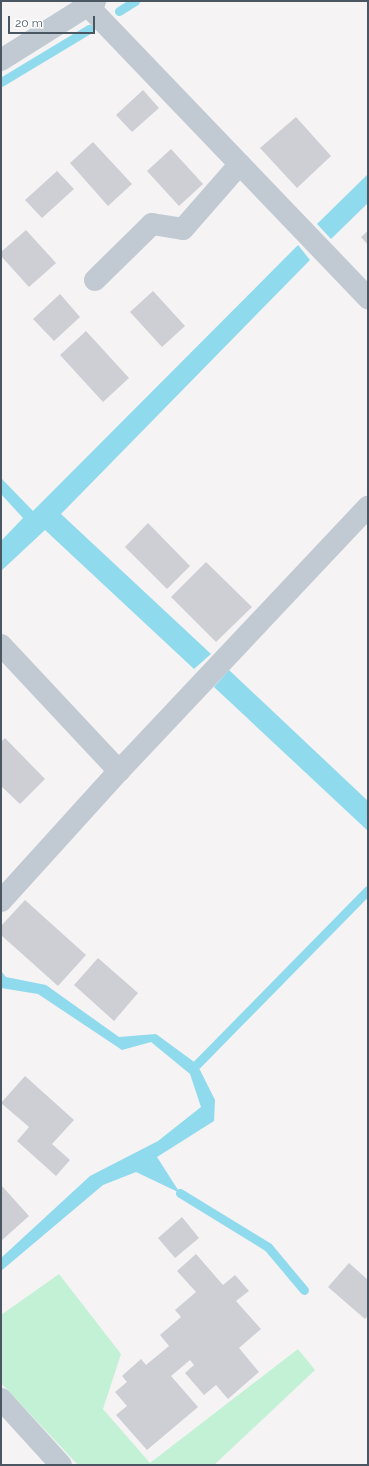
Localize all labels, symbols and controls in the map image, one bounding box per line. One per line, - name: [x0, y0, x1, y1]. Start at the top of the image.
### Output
- scale bar: [10, 8, 97, 34]
- text: 20 m: [15, 16, 43, 30]

